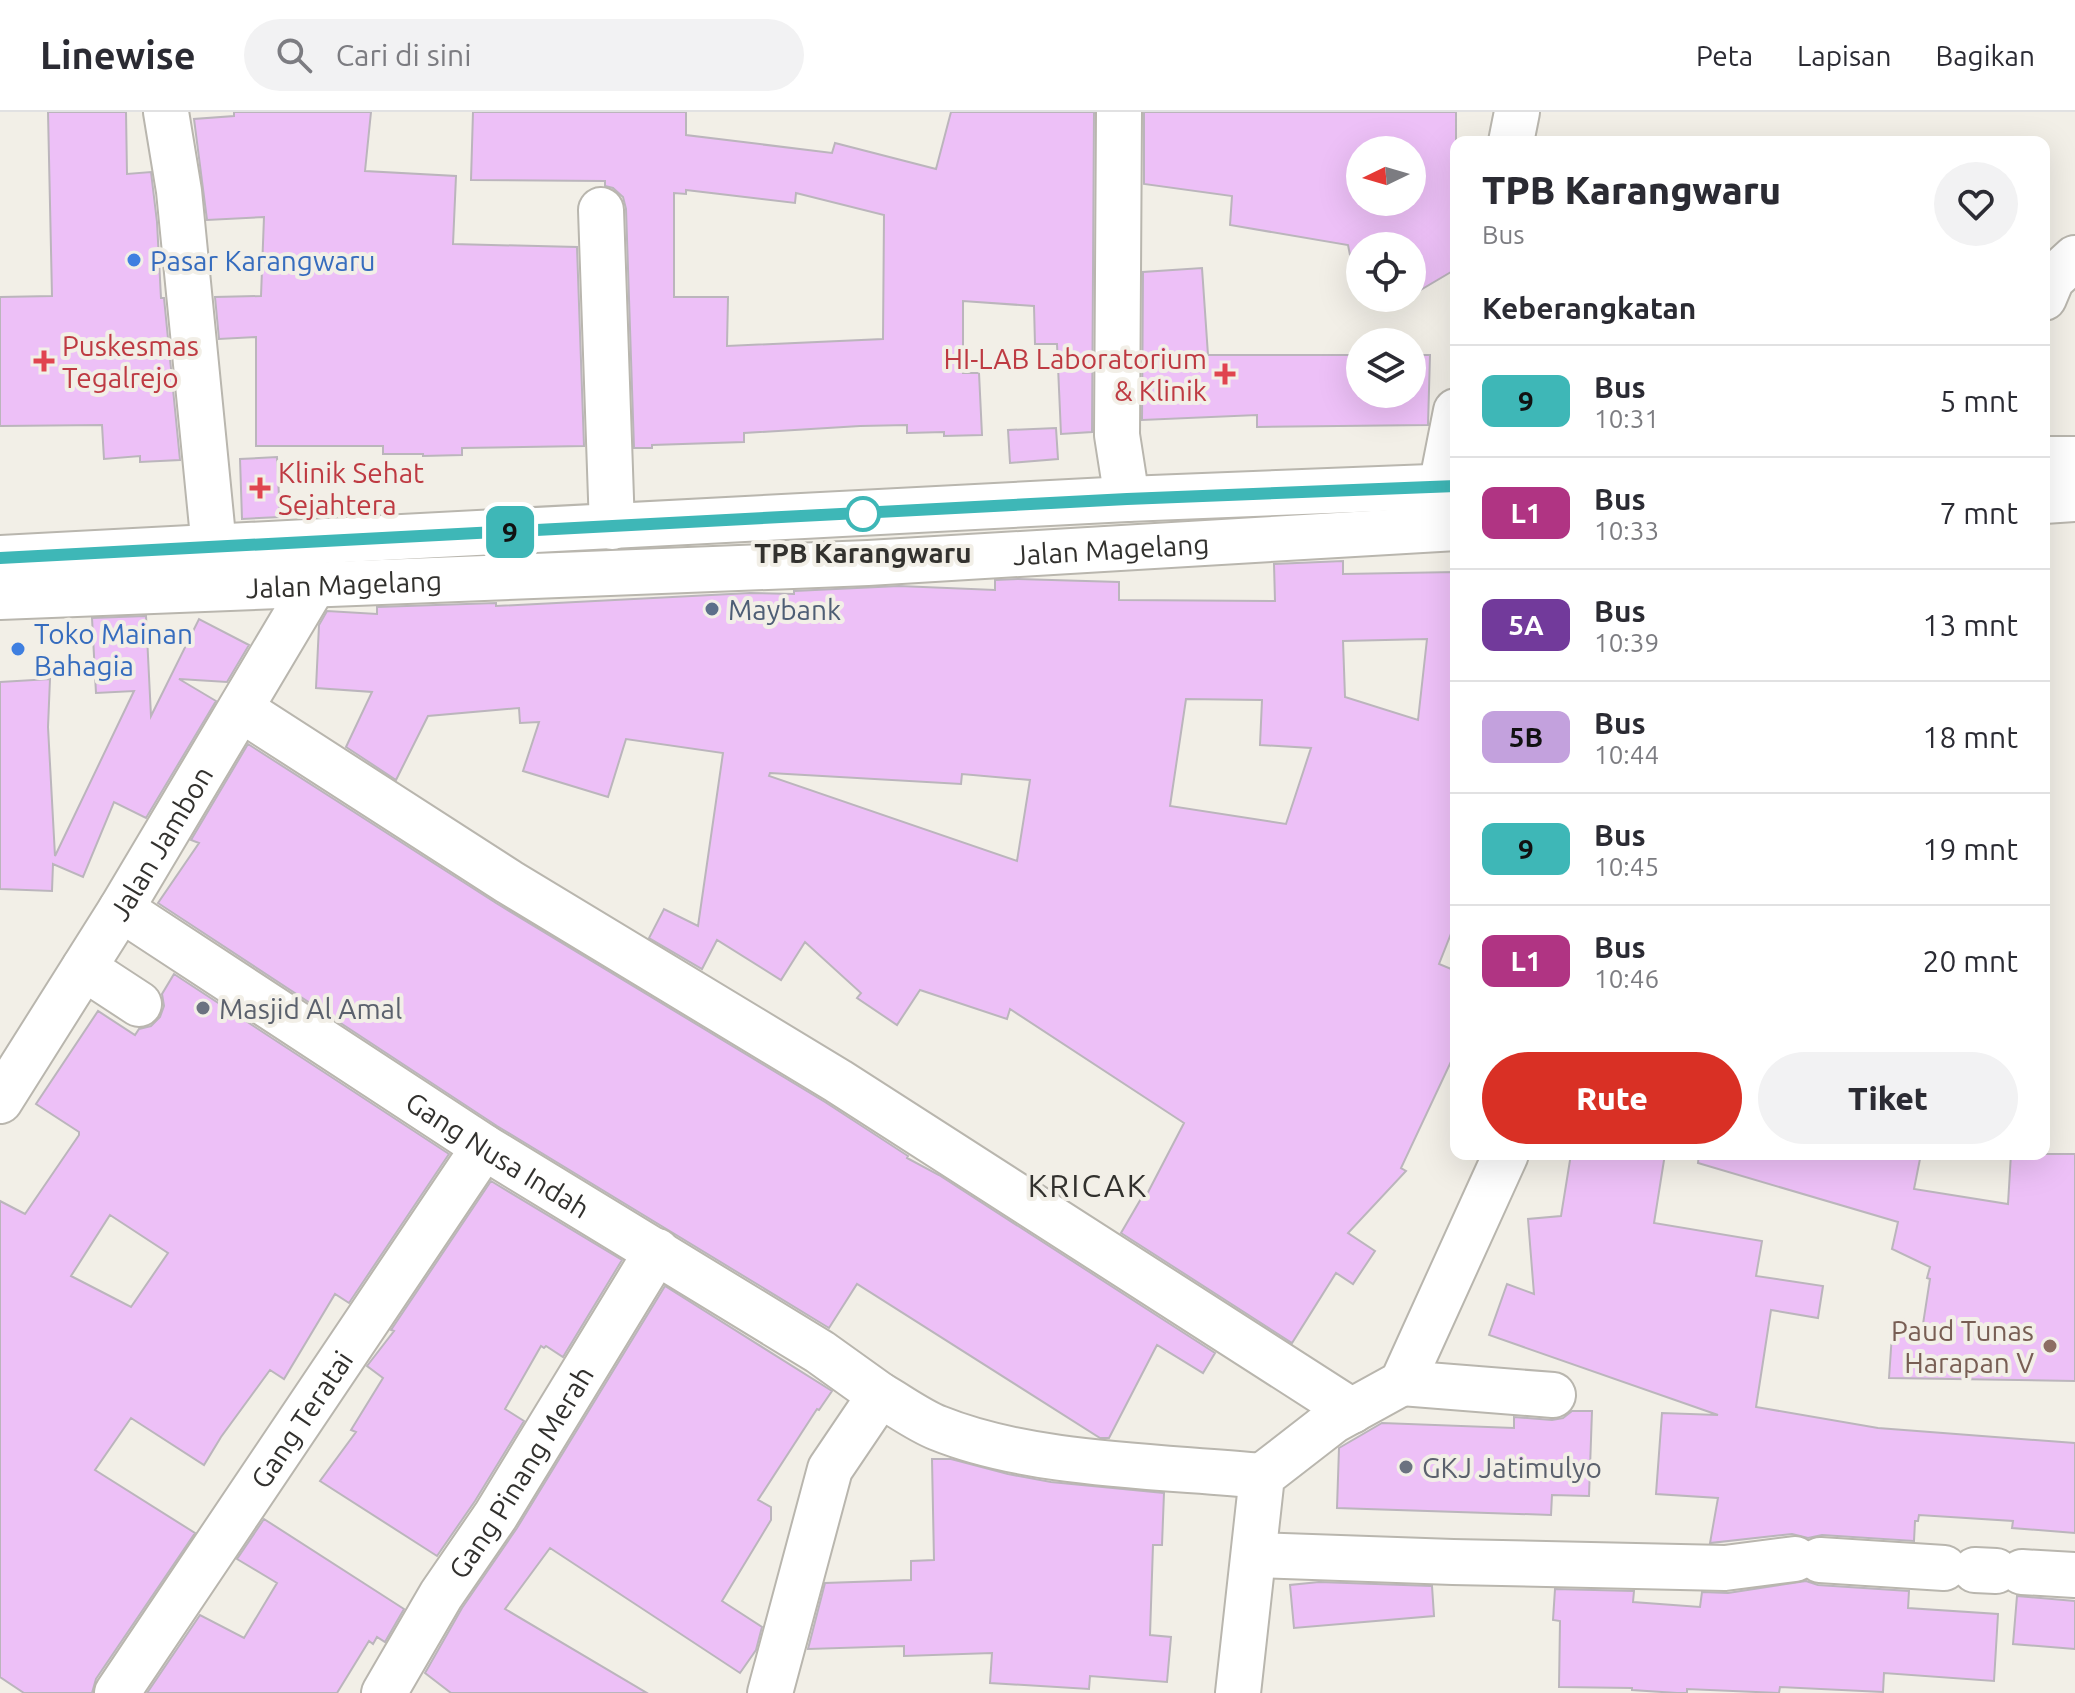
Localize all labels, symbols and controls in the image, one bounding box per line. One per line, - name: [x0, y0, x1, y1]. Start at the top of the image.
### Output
- search box: [244, 19, 804, 91]
- icon: search: [272, 33, 316, 77]
- text: Linewise: [40, 34, 196, 76]
- text: Cari di sini: [336, 38, 472, 72]
- text: Peta: [1696, 40, 1753, 71]
- text: Lapisan: [1797, 40, 1891, 71]
- text: Bagikan: [1935, 40, 2035, 71]
- north arrow: [1346, 136, 1426, 216]
- map controls: [1346, 136, 1426, 408]
- button: heart: [1934, 162, 2018, 246]
- text: TPB Karangwaru: [1482, 169, 1781, 211]
- text: Bus: [1482, 220, 1525, 249]
- button: locate: [1346, 232, 1426, 312]
- place label: Pasar Karangwaru: [150, 245, 376, 276]
- marker: Pasar Karangwaru: [125, 251, 143, 269]
- text: Keberangkatan: [1482, 291, 1696, 325]
- button: layers: [1346, 328, 1426, 408]
- place label: Puskesmas Tegalrejo: [62, 330, 199, 393]
- place label: HI-LAB Laboratorium & Klinik: [943, 343, 1207, 406]
- marker: Puskesmas Tegalrejo: [33, 350, 55, 372]
- marker: HI-LAB Laboratorium & Klinik: [1214, 363, 1236, 385]
- text: Bus: [1594, 370, 1646, 404]
- text: 5 mnt: [1939, 384, 2018, 418]
- text: 9: [1518, 385, 1534, 416]
- text: 10:31: [1594, 404, 1659, 433]
- place label: Klinik Sehat Sejahtera: [278, 457, 424, 520]
- marker: Klinik Sehat Sejahtera: [249, 477, 271, 499]
- text: Bus: [1594, 482, 1646, 516]
- text: 7 mnt: [1939, 496, 2018, 530]
- marker: TPB Karangwaru: [846, 497, 880, 531]
- text: L1: [1510, 497, 1542, 528]
- line badge: 9: [484, 506, 536, 558]
- text: 9: [502, 516, 518, 547]
- text: 10:33: [1594, 516, 1659, 545]
- street label: Jalan Magelang: [1012, 527, 1210, 570]
- place label: TPB Karangwaru: [754, 537, 972, 568]
- street label: Jalan Magelang: [245, 564, 443, 603]
- place label: Maybank: [728, 594, 841, 625]
- text: Bus: [1594, 594, 1646, 628]
- marker: Maybank: [703, 600, 721, 618]
- text: 13 mnt: [1922, 608, 2018, 642]
- text: 5A: [1508, 609, 1544, 640]
- place label: Toko Mainan Bahagia: [34, 618, 193, 681]
- text: 10:39: [1594, 628, 1659, 657]
- marker: Toko Mainan Bahagia: [9, 640, 27, 658]
- text: Bus: [1594, 706, 1646, 740]
- text: 18 mnt: [1922, 720, 2018, 754]
- text: 5B: [1509, 721, 1543, 752]
- text: 10:44: [1594, 740, 1659, 769]
- street label: Jalan Jambon: [103, 760, 218, 925]
- text: Bus: [1594, 818, 1646, 852]
- text: 19 mnt: [1922, 832, 2018, 866]
- text: 9: [1518, 833, 1534, 864]
- text: 10:45: [1594, 852, 1659, 881]
- text: Bus: [1594, 930, 1646, 964]
- text: 20 mnt: [1922, 944, 2018, 978]
- text: L1: [1510, 945, 1542, 976]
- text: 10:46: [1594, 964, 1659, 993]
- place label: Masjid Al Amal: [219, 993, 402, 1024]
- marker: Masjid Al Amal: [194, 999, 212, 1017]
- button: Rute: [1482, 1052, 1742, 1144]
- button: Tiket: [1758, 1052, 2018, 1144]
- street label: Gang Nusa Indah: [401, 1085, 596, 1223]
- district label: KRICAK: [1028, 1167, 1148, 1203]
- place label: Paud Tunas Harapan V: [1891, 1315, 2034, 1378]
- marker: Paud Tunas Harapan V: [2041, 1337, 2059, 1355]
- street label: Gang Teratai: [244, 1345, 358, 1493]
- street label: Gang Pinang Merah: [442, 1360, 599, 1584]
- place label: GKJ Jatimulyo: [1422, 1452, 1602, 1483]
- marker: GKJ Jatimulyo: [1397, 1458, 1415, 1476]

